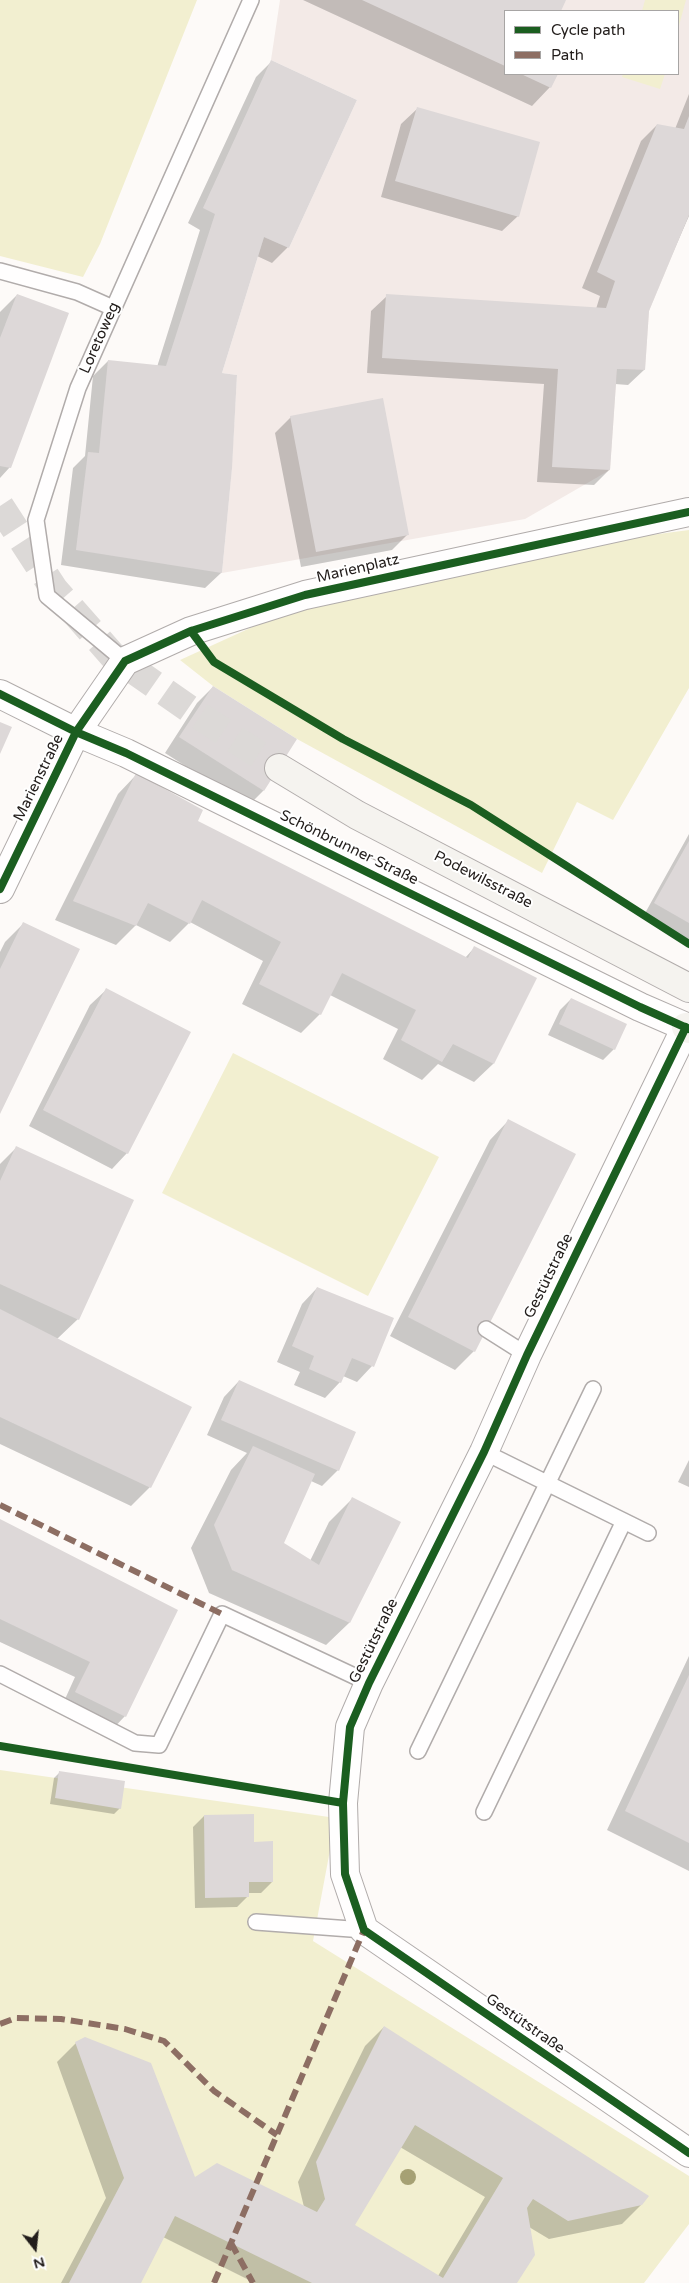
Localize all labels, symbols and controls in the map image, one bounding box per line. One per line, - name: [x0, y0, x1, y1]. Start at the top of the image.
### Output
- legend: [504, 10, 679, 75]
- text: Cycle path: [551, 21, 625, 39]
- text: Path: [551, 46, 584, 64]
- street label: Loretoweg: [76, 300, 124, 376]
- street label: Marienplatz: [315, 551, 401, 587]
- street label: Marienstraße: [10, 732, 68, 824]
- street label: Schönbrunner Straße: [277, 807, 421, 889]
- street label: Podewilsstraße: [431, 847, 535, 913]
- street label: Gestütstraße: [521, 1231, 577, 1321]
- street label: Gestütstraße: [346, 1596, 402, 1686]
- street label: Gestütstraße: [482, 1990, 568, 2058]
- north arrow: [10, 2223, 60, 2273]
- text: N: [32, 2253, 47, 2273]

